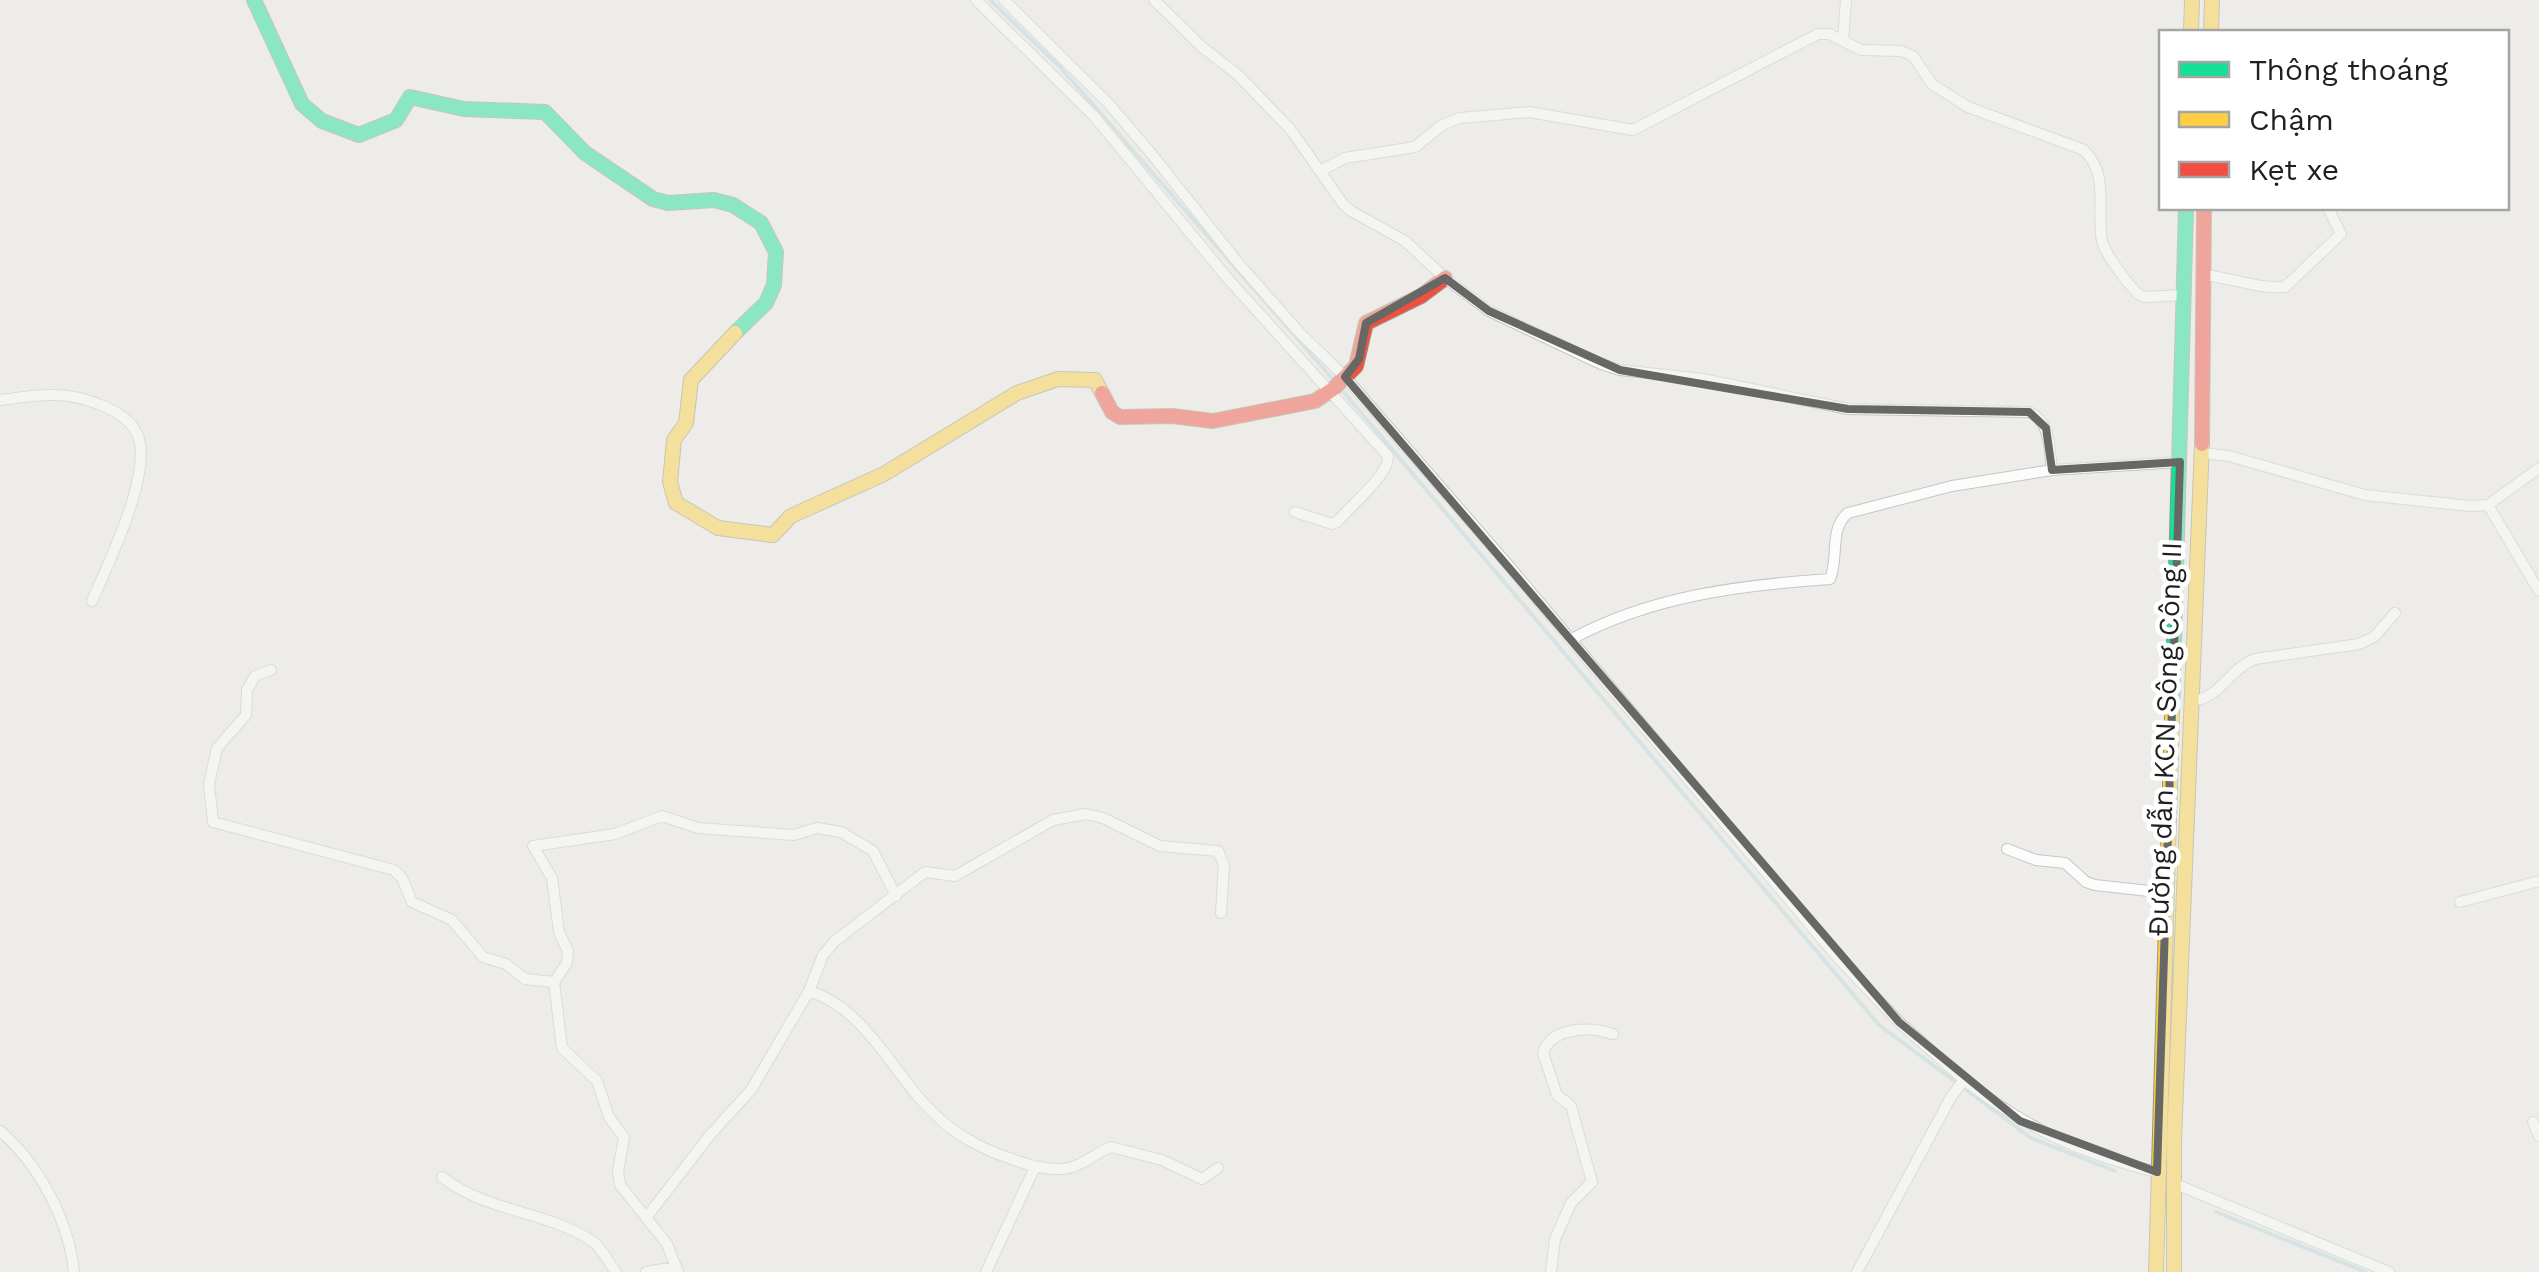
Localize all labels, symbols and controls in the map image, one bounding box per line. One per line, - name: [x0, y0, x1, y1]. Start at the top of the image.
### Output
- legend: [2159, 30, 2509, 210]
- text: Thông thoáng: [2249, 52, 2448, 87]
- text: Chậm: [2249, 102, 2334, 137]
- text: Kẹt xe: [2249, 152, 2339, 187]
- street label: Đường dẫn KCN Sông Công II: [2142, 541, 2188, 937]

